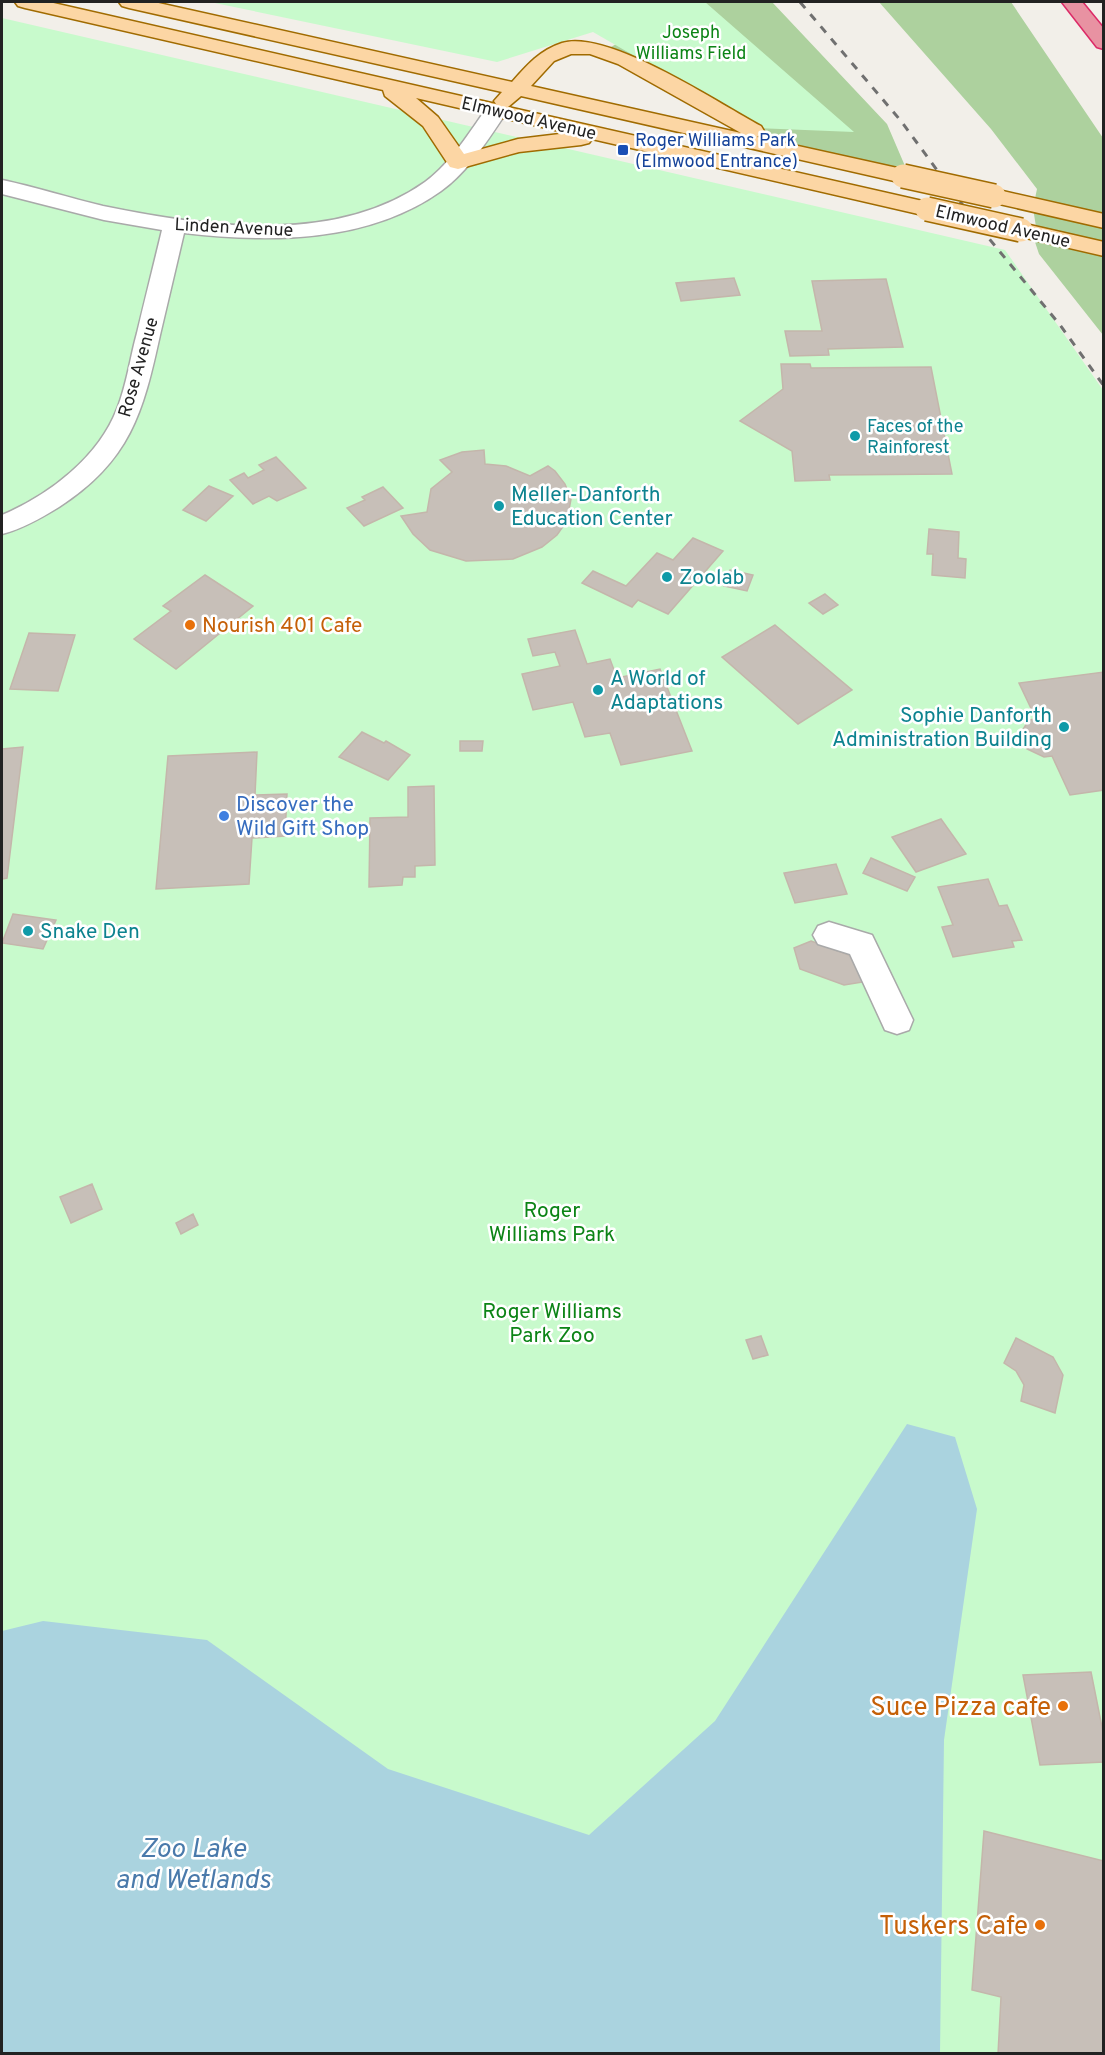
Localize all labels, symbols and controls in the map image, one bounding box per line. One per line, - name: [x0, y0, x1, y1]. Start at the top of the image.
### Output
- park label: Joseph Williams Field: [636, 22, 746, 66]
- street label: Elmwood Avenue: [459, 93, 598, 146]
- place label: Roger Williams Park (Elmwood Entrance): [635, 130, 798, 174]
- marker: Roger Williams Park (Elmwood Entrance): [616, 143, 630, 157]
- street label: Elmwood Avenue: [933, 201, 1072, 254]
- street label: Linden Avenue: [174, 214, 294, 243]
- street label: Rose Avenue: [114, 315, 165, 420]
- place label: Faces of the Rainforest: [867, 416, 963, 460]
- marker: Faces of the Rainforest: [848, 429, 862, 443]
- place label: Meller-Danforth Education Center: [511, 482, 673, 533]
- marker: Meller-Danforth Education Center: [492, 499, 506, 513]
- place label: Zoolab: [679, 565, 744, 592]
- marker: Zoolab: [660, 570, 674, 584]
- place label: Nourish 401 Cafe: [202, 613, 362, 640]
- marker: Nourish 401 Cafe: [183, 618, 197, 632]
- place label: A World of Adaptations: [610, 666, 723, 717]
- marker: A World of Adaptations: [591, 683, 605, 697]
- place label: Sophie Danforth Administration Building: [832, 703, 1052, 754]
- marker: Sophie Danforth Administration Building: [1057, 720, 1071, 734]
- place label: Discover the Wild Gift Shop: [236, 792, 369, 843]
- marker: Discover the Wild Gift Shop: [217, 809, 231, 823]
- place label: Snake Den: [40, 919, 140, 946]
- marker: Snake Den: [21, 924, 35, 938]
- park label: Roger Williams Park: [489, 1198, 615, 1249]
- park label: Roger Williams Park Zoo: [482, 1299, 622, 1350]
- place label: Suce Pizza cafe: [870, 1692, 1051, 1725]
- marker: Suce Pizza cafe: [1056, 1699, 1070, 1713]
- water label: Zoo Lake and Wetlands: [115, 1833, 271, 1898]
- place label: Tuskers Cafe: [879, 1911, 1028, 1944]
- marker: Tuskers Cafe: [1033, 1918, 1047, 1932]

